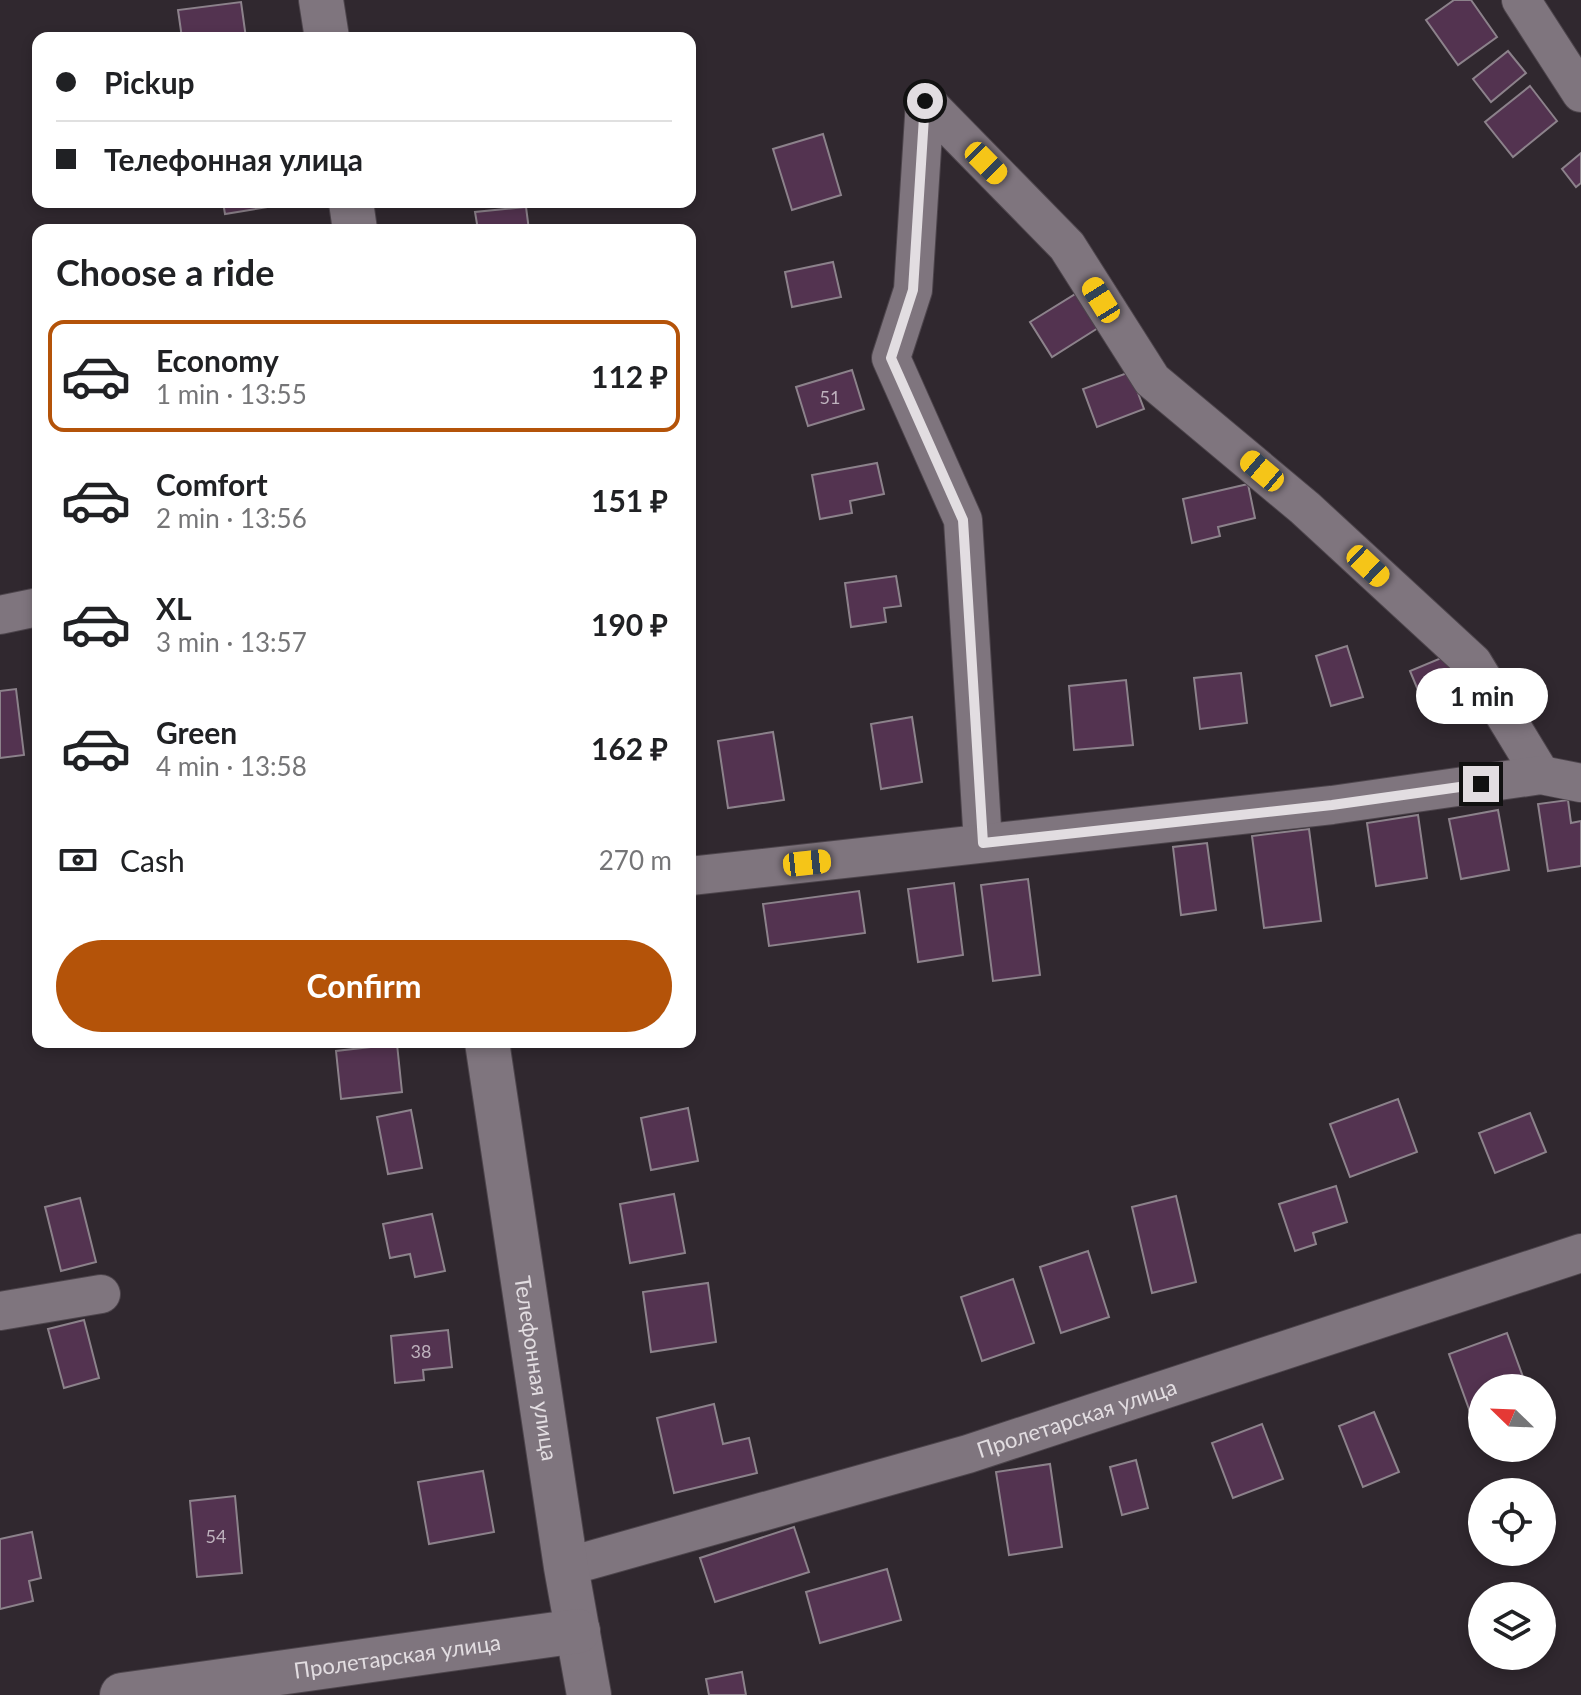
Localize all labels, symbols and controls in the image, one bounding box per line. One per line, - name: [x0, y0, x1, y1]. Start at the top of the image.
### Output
- text: Pickup: [104, 64, 195, 100]
- route start: [907, 83, 943, 119]
- car: [961, 138, 1011, 188]
- text: Телефонная улица: [104, 141, 363, 177]
- text: Choose a ride: [56, 250, 275, 294]
- car: [1078, 273, 1124, 327]
- icon: car: [60, 340, 132, 412]
- text: Economy: [156, 342, 279, 378]
- text: 112 ₽: [591, 358, 668, 394]
- text: 1 min · 13:55: [156, 378, 307, 410]
- house number: 51: [820, 386, 840, 408]
- car: [1236, 446, 1288, 496]
- icon: car: [60, 464, 132, 536]
- text: Comfort: [156, 466, 268, 502]
- text: 151 ₽: [591, 482, 668, 518]
- text: 2 min · 13:56: [156, 502, 307, 534]
- car: [1342, 541, 1394, 591]
- icon: car: [60, 588, 132, 660]
- text: XL: [156, 590, 192, 626]
- text: 190 ₽: [591, 606, 668, 642]
- text: 3 min · 13:57: [156, 626, 307, 658]
- callout: 1 min: [1415, 668, 1547, 724]
- text: 1 min: [1450, 680, 1514, 712]
- icon: car: [60, 712, 132, 784]
- text: Green: [156, 714, 237, 750]
- text: 162 ₽: [591, 730, 668, 766]
- text: 4 min · 13:58: [156, 750, 307, 782]
- route end: [1463, 766, 1499, 802]
- icon: cash: [56, 838, 100, 882]
- text: Cash: [120, 842, 185, 878]
- text: 270 m: [599, 844, 672, 876]
- car: [782, 849, 832, 877]
- button: Confirm: [56, 940, 672, 1032]
- street label: Телефонная улица: [509, 1274, 564, 1463]
- house number: 38: [411, 1340, 431, 1362]
- street label: Пролетарская улица: [973, 1373, 1180, 1463]
- north arrow: [1468, 1374, 1556, 1462]
- map controls: [1468, 1374, 1556, 1670]
- button: locate: [1468, 1478, 1556, 1566]
- house number: 54: [206, 1525, 226, 1547]
- button: layers: [1468, 1582, 1556, 1670]
- street label: Пролетарская улица: [292, 1628, 502, 1684]

